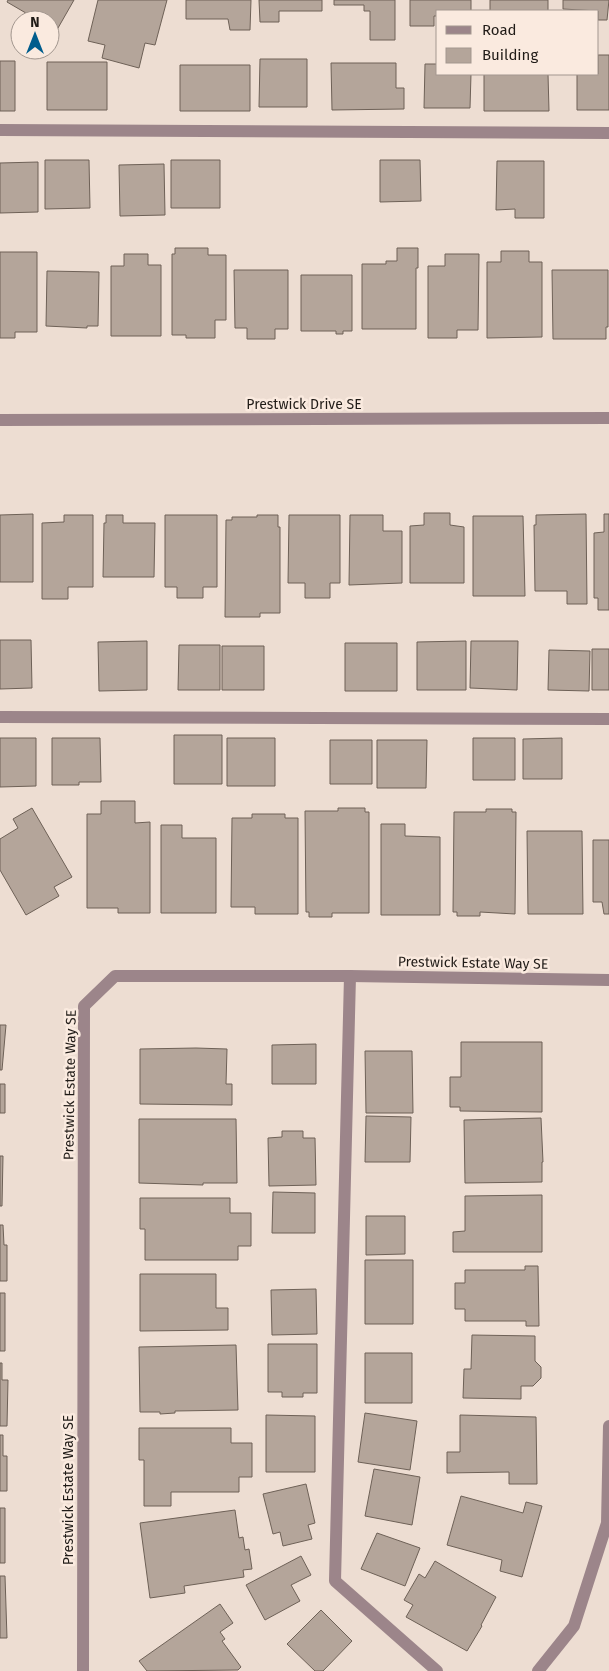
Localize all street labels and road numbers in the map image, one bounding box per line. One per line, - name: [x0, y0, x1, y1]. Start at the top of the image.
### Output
- street label: Prestwick Drive SE: [246, 396, 362, 413]
- street label: Prestwick Estate Way SE: [398, 953, 548, 973]
- street label: Prestwick Estate Way SE: [60, 1010, 80, 1160]
- street label: Prestwick Estate Way SE: [60, 1415, 77, 1565]

